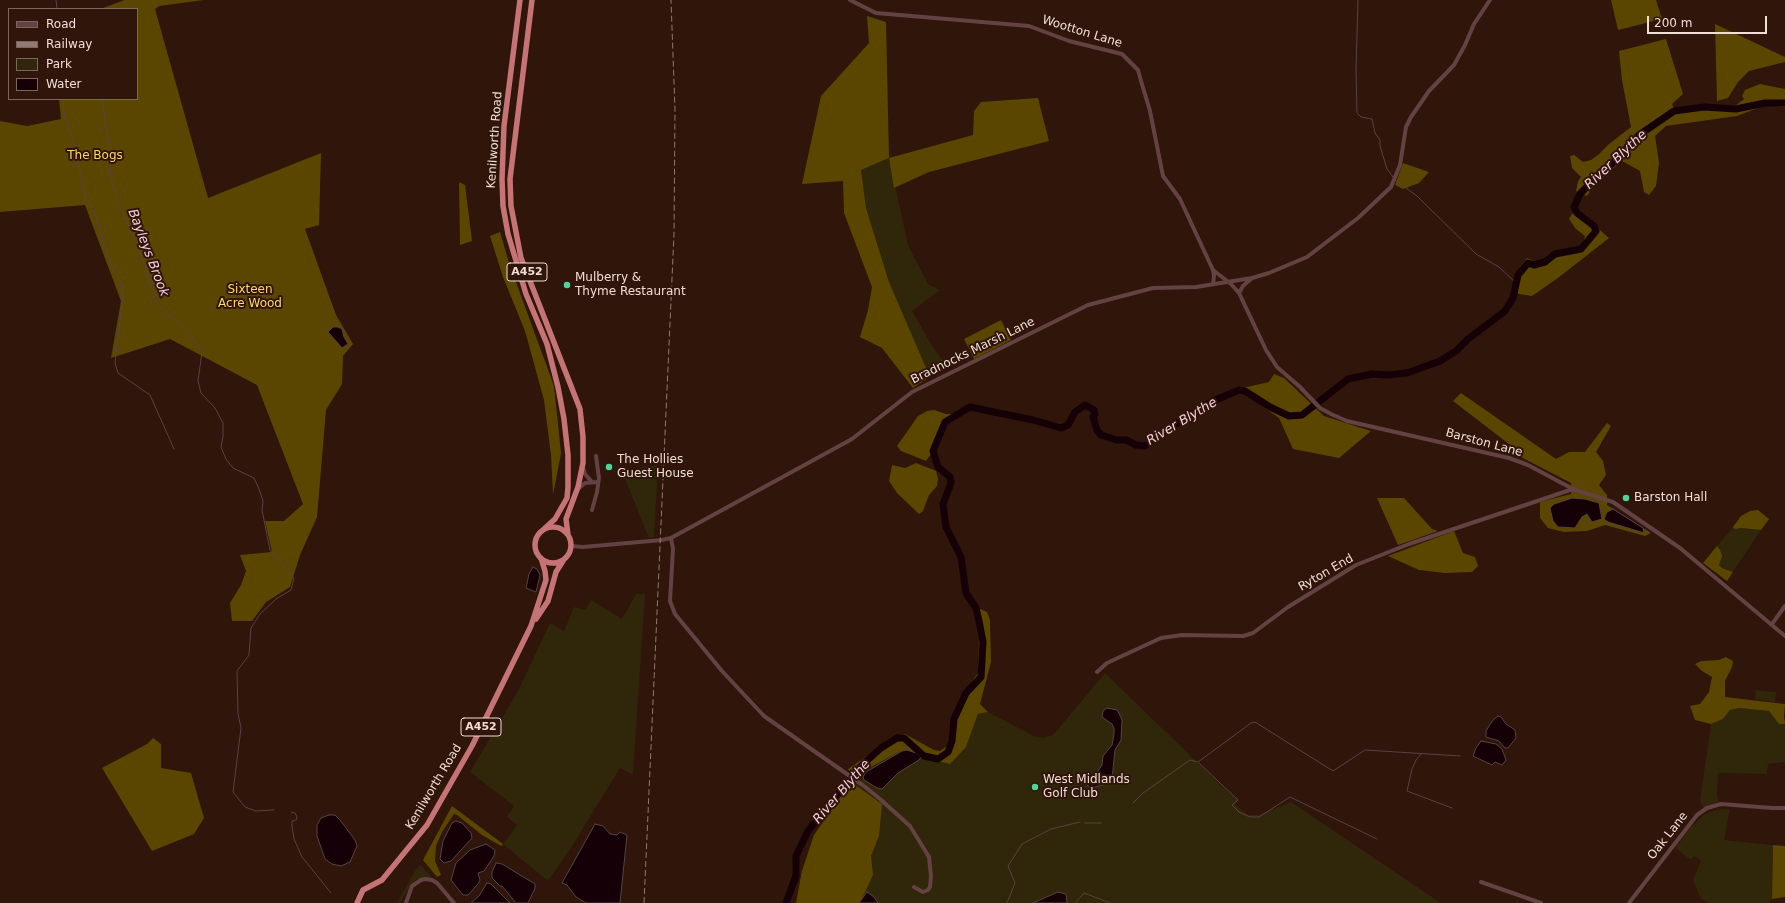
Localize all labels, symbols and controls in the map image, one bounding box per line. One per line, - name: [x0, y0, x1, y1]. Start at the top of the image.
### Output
- legend: [8, 8, 138, 100]
- scale bar: [1649, 8, 1769, 34]
- street label: Wootton Lane: [1040, 13, 1124, 51]
- text: 200 m: [1654, 16, 1692, 30]
- text: Road: [46, 17, 76, 31]
- text: Railway: [46, 37, 92, 51]
- text: Park: [46, 57, 72, 71]
- text: Water: [46, 77, 81, 91]
- street label: Kenilworth Road: [484, 91, 506, 189]
- water label: River Blythe: [1582, 127, 1650, 193]
- park label: The Bogs: [67, 149, 123, 163]
- water label: Bayleys Brook: [124, 207, 172, 299]
- road number: A452: [507, 263, 547, 281]
- place label: Mulberry & Thyme Restaurant: [575, 271, 686, 299]
- marker: Mulberry & Thyme Restaurant: [562, 280, 572, 290]
- park label: Sixteen Acre Wood: [218, 283, 282, 311]
- street label: Bradnocks Marsh Lane: [909, 315, 1037, 387]
- water label: River Blythe: [1144, 395, 1220, 449]
- street label: Barston Lane: [1444, 426, 1524, 460]
- place label: The Hollies Guest House: [617, 453, 694, 481]
- marker: The Hollies Guest House: [604, 462, 614, 472]
- place label: Barston Hall: [1634, 491, 1707, 505]
- marker: Barston Hall: [1621, 493, 1631, 503]
- street label: Ryton End: [1296, 552, 1356, 594]
- road number: A452: [461, 718, 501, 736]
- street label: Kenilworth Road: [403, 742, 465, 832]
- water label: River Blythe: [810, 757, 874, 827]
- place label: West Midlands Golf Club: [1043, 773, 1130, 801]
- marker: West Midlands Golf Club: [1030, 782, 1040, 792]
- street label: Oak Lane: [1645, 809, 1691, 863]

